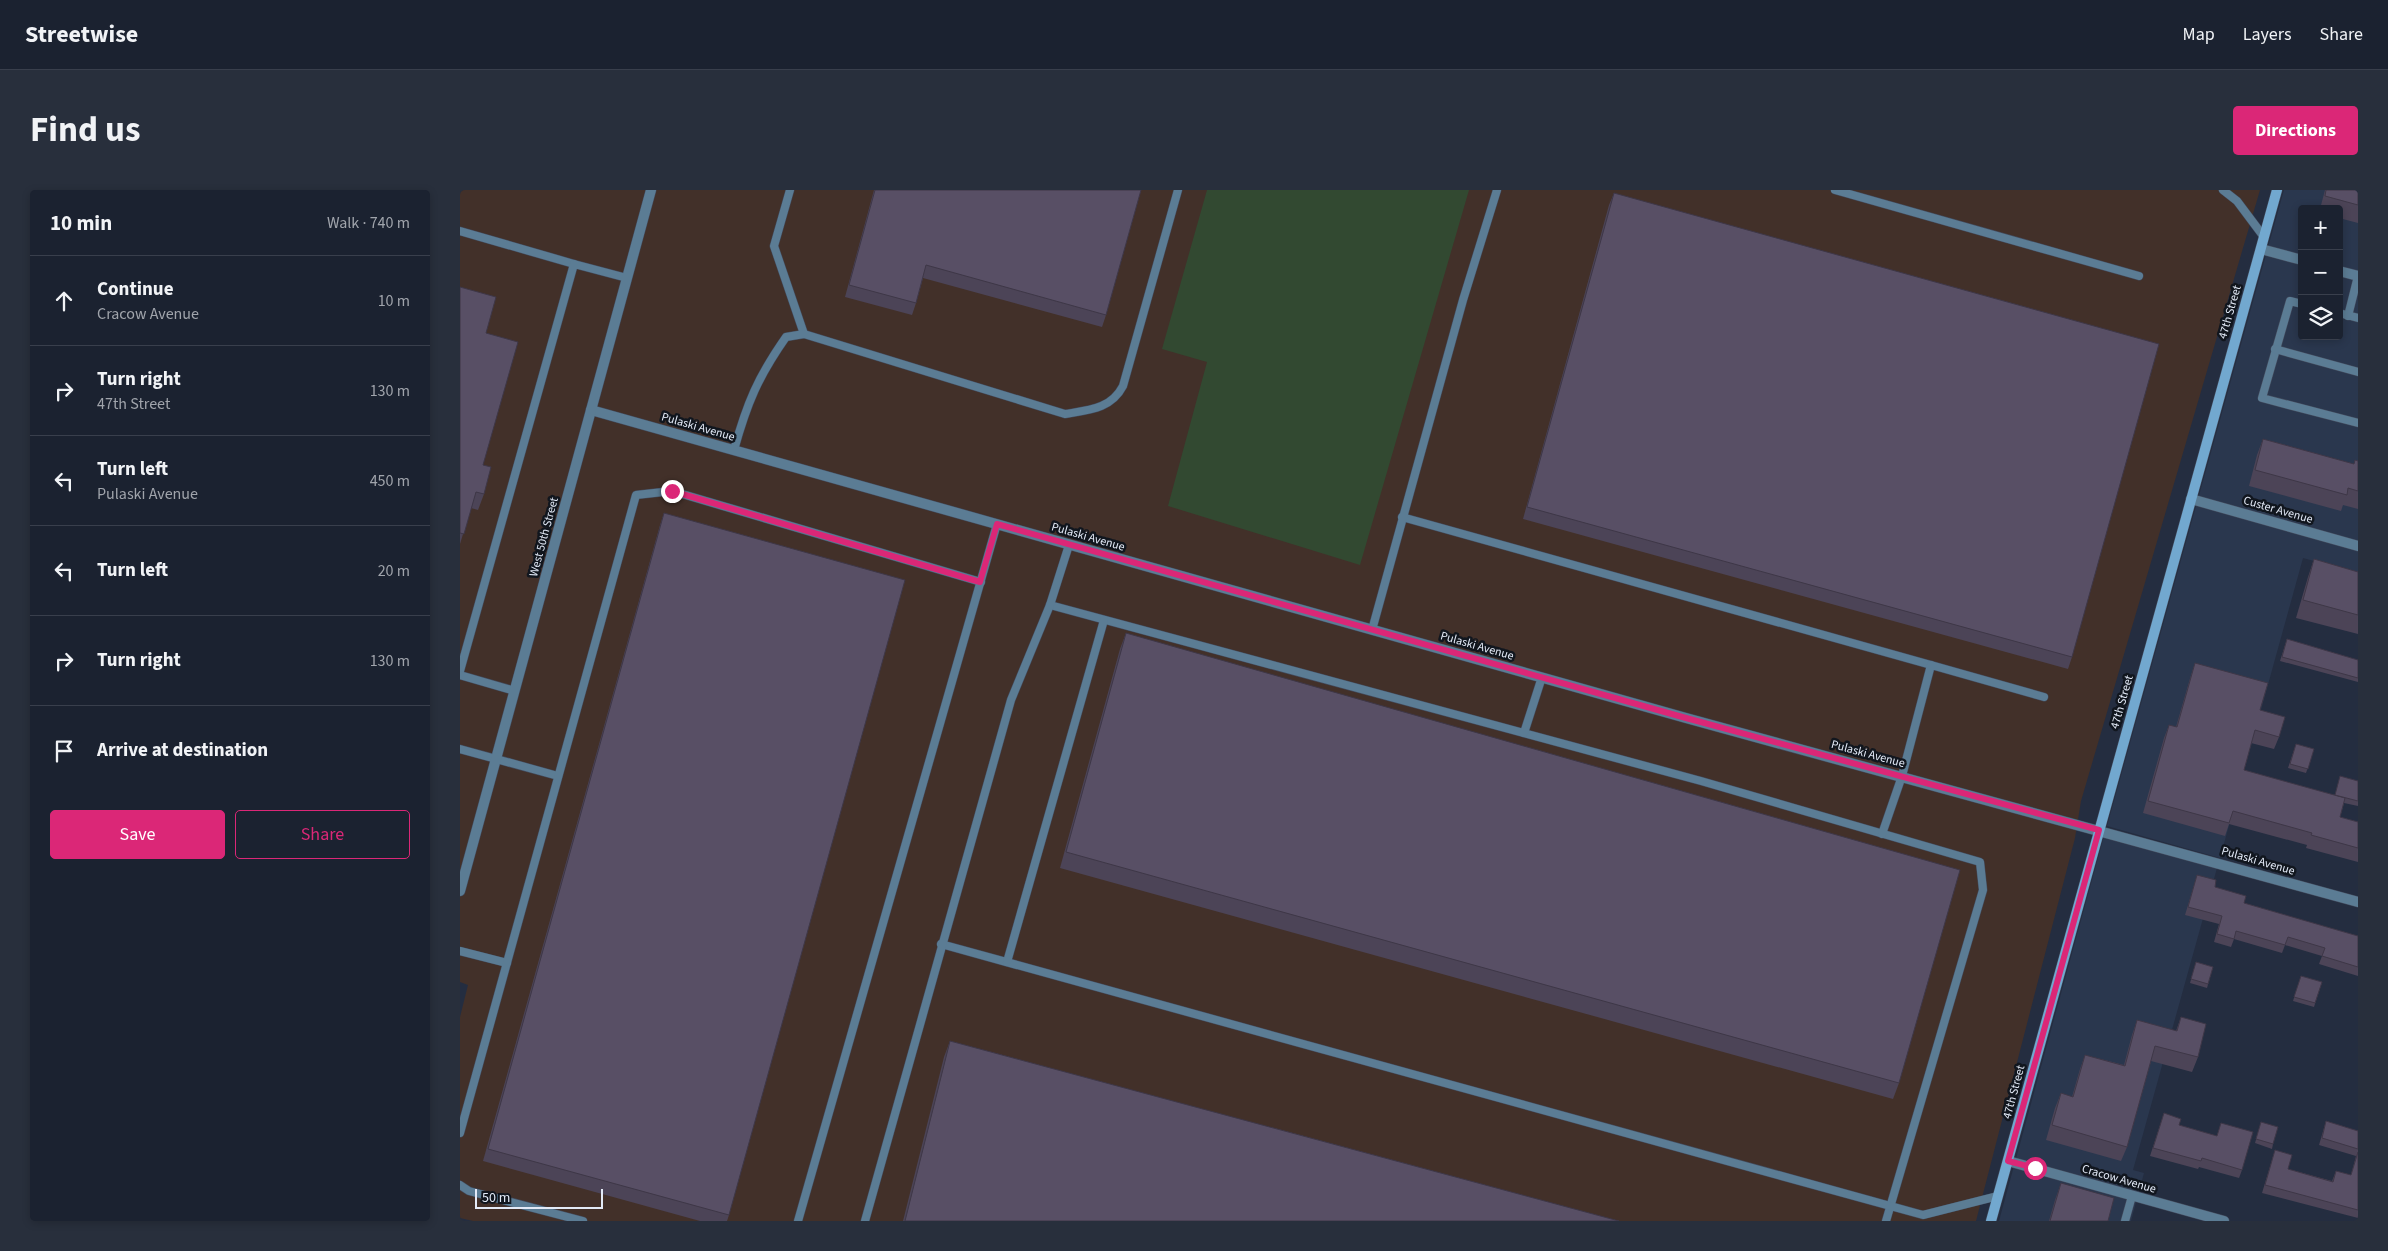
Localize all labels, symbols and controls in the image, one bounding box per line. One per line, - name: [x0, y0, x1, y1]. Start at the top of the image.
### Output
- text: Streetwise: [25, 17, 138, 52]
- text: Map: [2183, 22, 2215, 47]
- text: Layers: [2243, 22, 2292, 47]
- text: Share: [2320, 22, 2363, 47]
- text: Find us: [30, 105, 140, 155]
- button: Directions: [2233, 106, 2358, 155]
- map controls: [2298, 205, 2343, 340]
- button: +: [2298, 205, 2343, 250]
- text: 10 min: [50, 208, 112, 238]
- text: Walk · 740 m: [327, 212, 410, 234]
- button: −: [2298, 250, 2343, 295]
- text: Continue: [97, 276, 174, 303]
- street label: 47th Street: [2214, 283, 2246, 341]
- icon: ahead: [50, 287, 78, 315]
- text: 10 m: [378, 290, 410, 312]
- button: layers: [2298, 295, 2343, 340]
- text: Cracow Avenue: [97, 303, 199, 325]
- text: Turn right: [97, 366, 181, 393]
- icon: right: [50, 377, 78, 405]
- text: 130 m: [370, 380, 410, 402]
- text: 47th Street: [97, 393, 170, 415]
- street label: Pulaski Avenue: [659, 408, 737, 446]
- text: Turn left: [97, 456, 168, 483]
- icon: left: [50, 467, 78, 495]
- text: 450 m: [370, 470, 410, 492]
- route end: [661, 480, 684, 503]
- text: Pulaski Avenue: [97, 483, 198, 505]
- street label: Custer Avenue: [2241, 492, 2315, 528]
- street label: West 50th Street: [525, 495, 563, 579]
- street label: Pulaski Avenue: [1049, 518, 1127, 556]
- icon: left: [50, 557, 78, 585]
- text: Turn left: [97, 557, 168, 584]
- text: 20 m: [378, 560, 410, 582]
- street label: Pulaski Avenue: [1438, 627, 1516, 665]
- icon: right: [50, 647, 78, 675]
- text: Turn right: [97, 647, 181, 674]
- text: 130 m: [370, 650, 410, 672]
- street label: 47th Street: [2106, 673, 2138, 731]
- street label: Pulaski Avenue: [1829, 736, 1907, 772]
- icon: arrive: [50, 737, 78, 765]
- text: Arrive at destination: [97, 737, 268, 764]
- button: Save: [50, 810, 225, 859]
- button: Share: [235, 810, 410, 859]
- street label: Pulaski Avenue: [2219, 842, 2297, 880]
- street label: 47th Street: [1999, 1063, 2029, 1121]
- route start: [2024, 1157, 2047, 1180]
- street label: Cracow Avenue: [2080, 1160, 2158, 1198]
- scale bar: [475, 1186, 602, 1209]
- text: 50 m: [482, 1188, 510, 1208]

